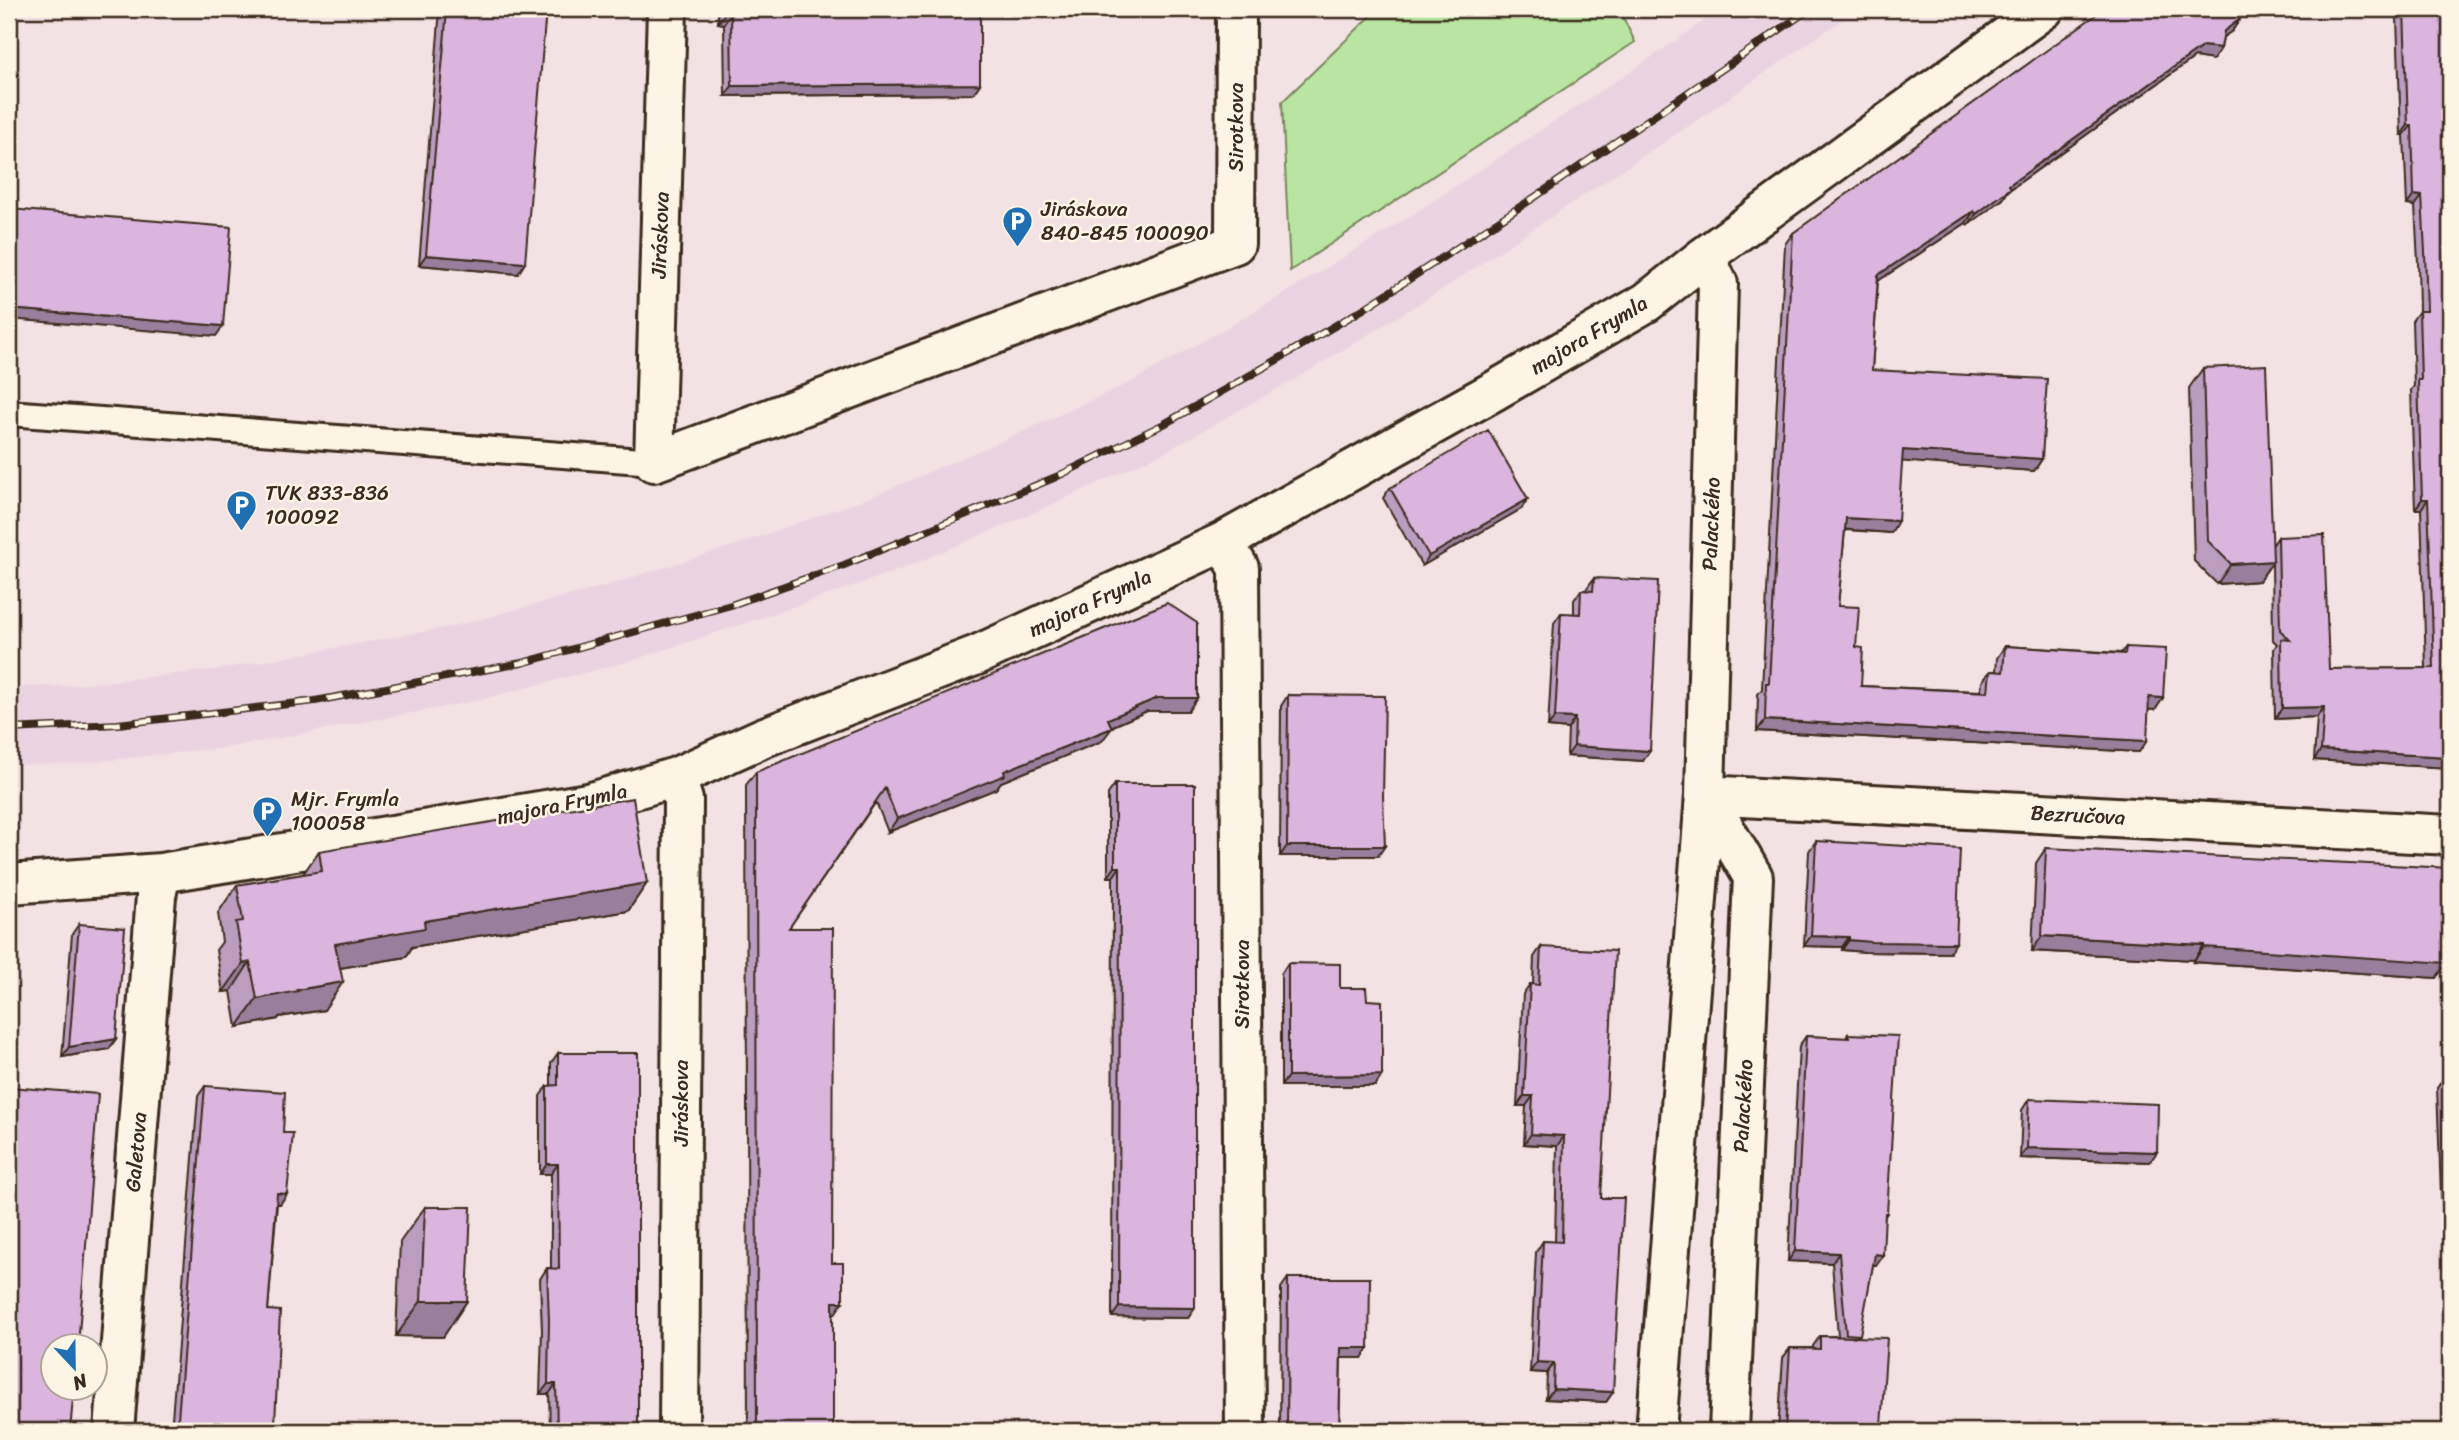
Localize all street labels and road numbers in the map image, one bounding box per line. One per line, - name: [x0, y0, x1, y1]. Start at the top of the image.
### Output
- street label: Sirotkova: [1217, 82, 1255, 172]
- street label: Jiráskova: [639, 191, 681, 280]
- street label: majora Frymla: [1522, 284, 1656, 385]
- street label: Palackého: [1690, 477, 1732, 571]
- street label: majora Frymla: [1022, 558, 1158, 648]
- street label: majora Frymla: [493, 772, 631, 836]
- street label: Bezručova: [2030, 794, 2127, 836]
- street label: Sirotkova: [1223, 939, 1261, 1029]
- street label: Palackého: [1722, 1058, 1764, 1154]
- street label: Jiráskova: [662, 1059, 700, 1147]
- street label: Galetova: [114, 1110, 158, 1194]

